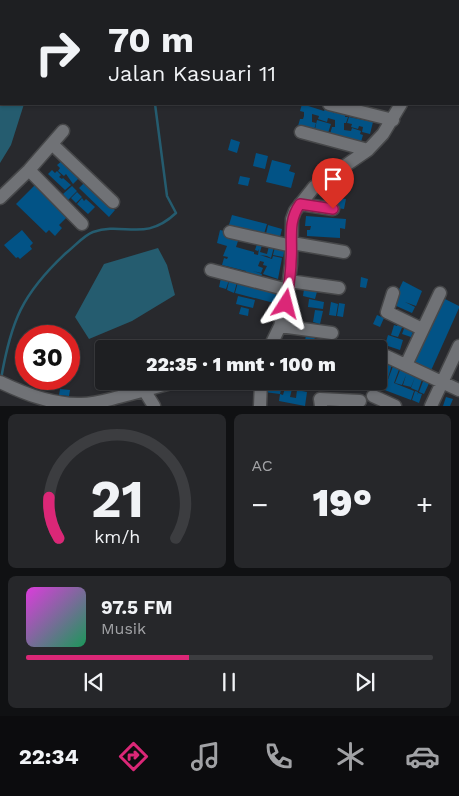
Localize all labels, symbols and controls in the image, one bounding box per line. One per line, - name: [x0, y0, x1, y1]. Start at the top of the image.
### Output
- text: 70 m: [108, 19, 194, 61]
- icon: right: [25, 20, 90, 85]
- text: Jalan Kasuari 11: [108, 61, 276, 86]
- pin: [312, 158, 354, 209]
- icon: arrive: [319, 165, 347, 193]
- position arrow: [259, 277, 311, 329]
- speed limit sign: 30: [15, 325, 80, 390]
- text: 22:35 · 1 mnt · 100 m: [146, 353, 336, 376]
- text: AC: [252, 456, 273, 475]
- text: 21: [90, 469, 143, 530]
- text: 19°: [312, 481, 372, 525]
- text: −: [252, 488, 268, 521]
- text: +: [416, 488, 433, 521]
- text: km/h: [94, 526, 140, 547]
- text: 97.5 FM: [101, 596, 172, 619]
- text: Musik: [101, 619, 146, 638]
- icon: previous: [80, 668, 108, 696]
- icon: pause: [215, 668, 243, 696]
- icon: next: [351, 668, 379, 696]
- icon: directions: [116, 739, 151, 774]
- icon: music: [188, 739, 223, 774]
- icon: phone: [261, 739, 296, 774]
- icon: climate: [333, 739, 368, 774]
- icon: car: [405, 739, 440, 774]
- text: 22:34: [19, 744, 79, 769]

